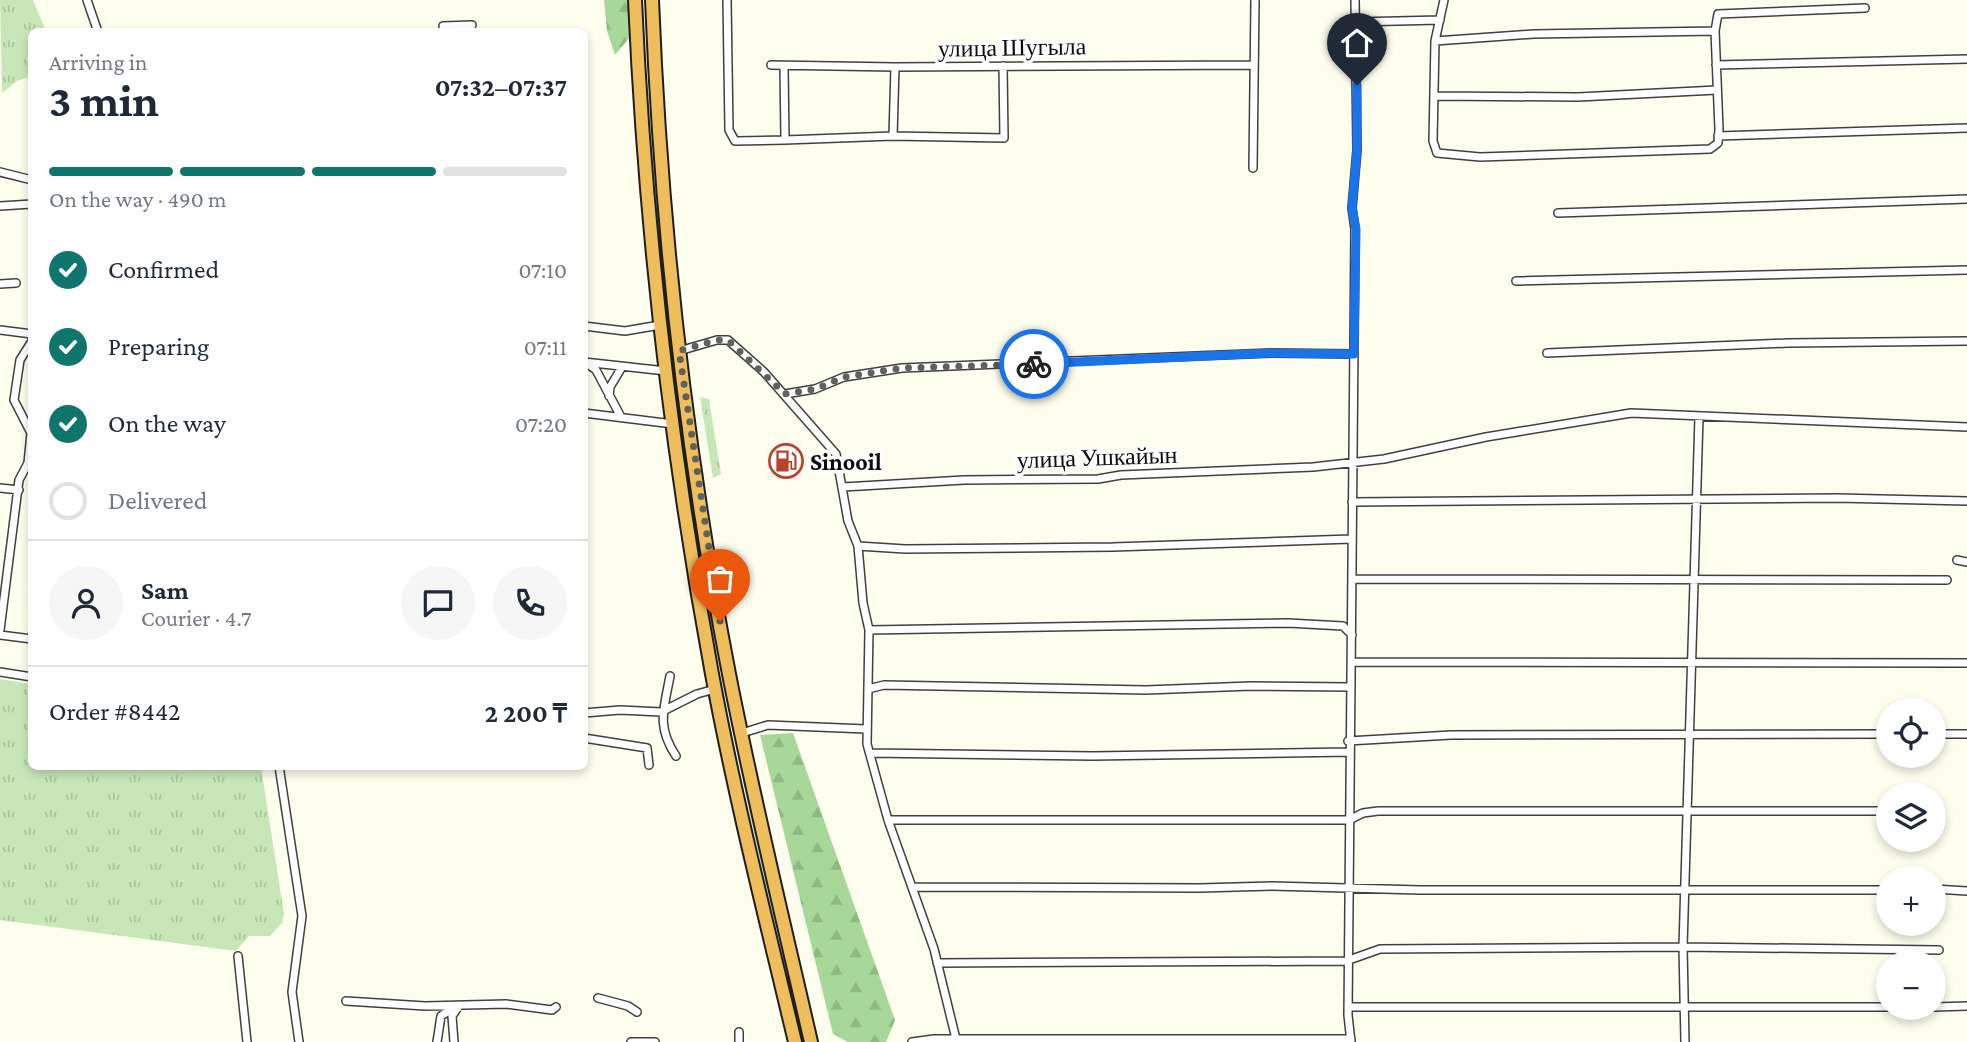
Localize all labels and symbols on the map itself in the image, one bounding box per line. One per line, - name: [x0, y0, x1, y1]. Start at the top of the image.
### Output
- pin: [1327, 13, 1387, 85]
- street label: улица Шугыла: [937, 32, 1087, 62]
- courier: [999, 329, 1069, 399]
- street label: улица Ушкайын: [1016, 441, 1178, 473]
- fuel station icon: Sinooil: [767, 442, 805, 480]
- place label: Sinooil: [810, 448, 882, 475]
- pin: [690, 549, 750, 621]

